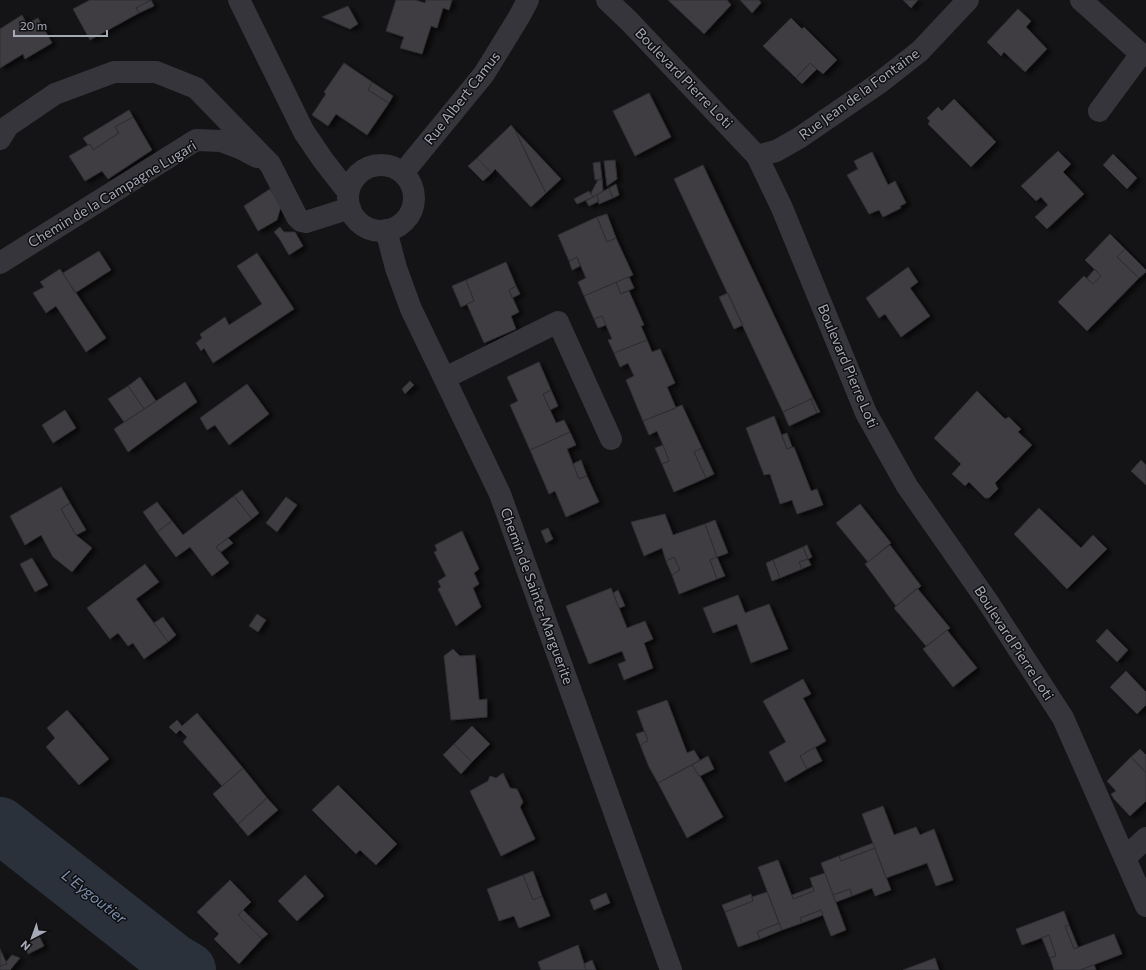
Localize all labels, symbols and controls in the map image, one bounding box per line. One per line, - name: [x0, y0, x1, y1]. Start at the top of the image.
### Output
- scale bar: [14, 12, 107, 38]
- text: 20 m: [20, 18, 47, 32]
- street label: Boulevard Pierre Loti: [632, 24, 737, 131]
- street label: Rue Jean de la Fontaine: [795, 44, 922, 143]
- street label: Rue Albert Camus: [420, 48, 503, 148]
- street label: Chemin de la Campagne Lugari: [24, 136, 199, 251]
- street label: Boulevard Pierre Loti: [815, 301, 882, 430]
- street label: Chemin de Sainte-Marguerite: [498, 505, 577, 687]
- street label: Boulevard Pierre Loti: [971, 582, 1058, 703]
- water label: L'Eygoutier: [59, 865, 131, 928]
- north arrow: [12, 918, 52, 958]
- text: N: [18, 938, 32, 954]

